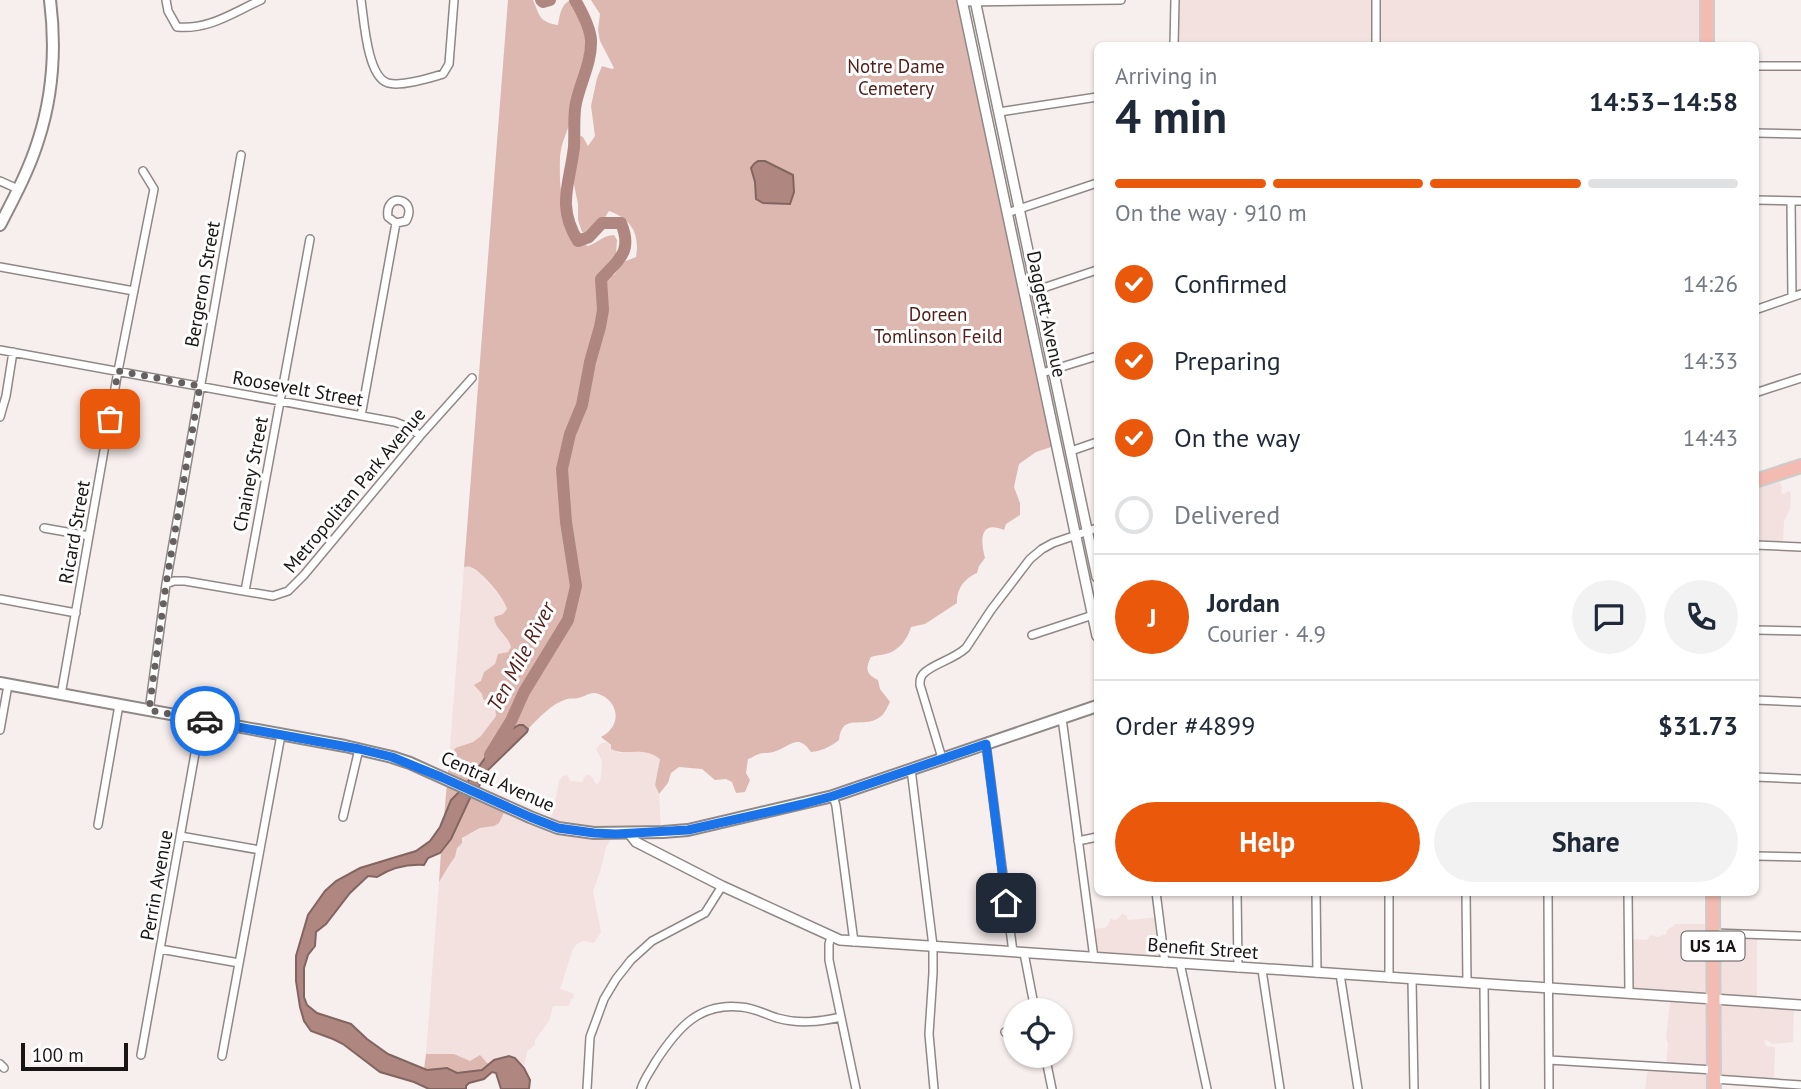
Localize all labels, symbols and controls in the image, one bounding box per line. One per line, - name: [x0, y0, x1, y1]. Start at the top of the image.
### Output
- park label: Notre Dame Cemetery: [847, 54, 945, 100]
- text: Arriving in: [1115, 61, 1217, 90]
- text: 14:53–14:58: [1589, 85, 1738, 118]
- text: 4 min: [1115, 86, 1227, 146]
- text: On the way · 910 m: [1115, 198, 1307, 227]
- street label: Bergeron Street: [179, 218, 225, 349]
- street label: Daggett Avenue: [1022, 249, 1072, 379]
- icon: check: [1115, 265, 1153, 303]
- text: Confirmed: [1174, 267, 1287, 300]
- text: 14:26: [1683, 269, 1738, 298]
- park label: Doreen Tomlinson Feild: [874, 302, 1002, 348]
- icon: check: [1115, 342, 1153, 380]
- text: Preparing: [1174, 344, 1281, 377]
- text: 14:33: [1683, 346, 1738, 375]
- street label: Roosevelt Street: [231, 365, 366, 411]
- pin: [80, 389, 140, 449]
- icon: bag: [91, 400, 129, 438]
- street label: Metropolitan Park Avenue: [278, 402, 430, 578]
- street label: Chainey Street: [227, 414, 273, 534]
- icon: check: [1115, 419, 1153, 457]
- text: On the way: [1174, 421, 1300, 454]
- text: 14:43: [1683, 423, 1738, 452]
- street label: Ricard Street: [53, 478, 95, 586]
- text: Delivered: [1174, 498, 1280, 531]
- button: chat: [1572, 580, 1646, 654]
- button: phone: [1664, 580, 1738, 654]
- text: Jordan: [1207, 586, 1280, 619]
- water label: Ten Mile River: [480, 596, 562, 716]
- text: J: [1148, 601, 1156, 634]
- text: Courier · 4.9: [1207, 619, 1326, 648]
- courier: [170, 686, 240, 756]
- icon: car: [186, 702, 224, 740]
- text: Order #4899: [1115, 709, 1255, 742]
- text: $31.73: [1658, 709, 1738, 742]
- street label: Central Avenue: [437, 745, 559, 817]
- button: Help: [1115, 802, 1420, 882]
- button: Share: [1434, 802, 1738, 882]
- street label: Perrin Avenue: [134, 828, 178, 942]
- pin: [976, 873, 1036, 933]
- icon: home: [987, 884, 1025, 922]
- road number: US 1A: [1682, 931, 1744, 960]
- street label: Benefit Street: [1147, 932, 1260, 964]
- map controls: [1003, 998, 1073, 1068]
- button: locate: [1003, 998, 1073, 1068]
- scale bar: [21, 1040, 128, 1072]
- text: 100 m: [32, 1043, 84, 1067]

